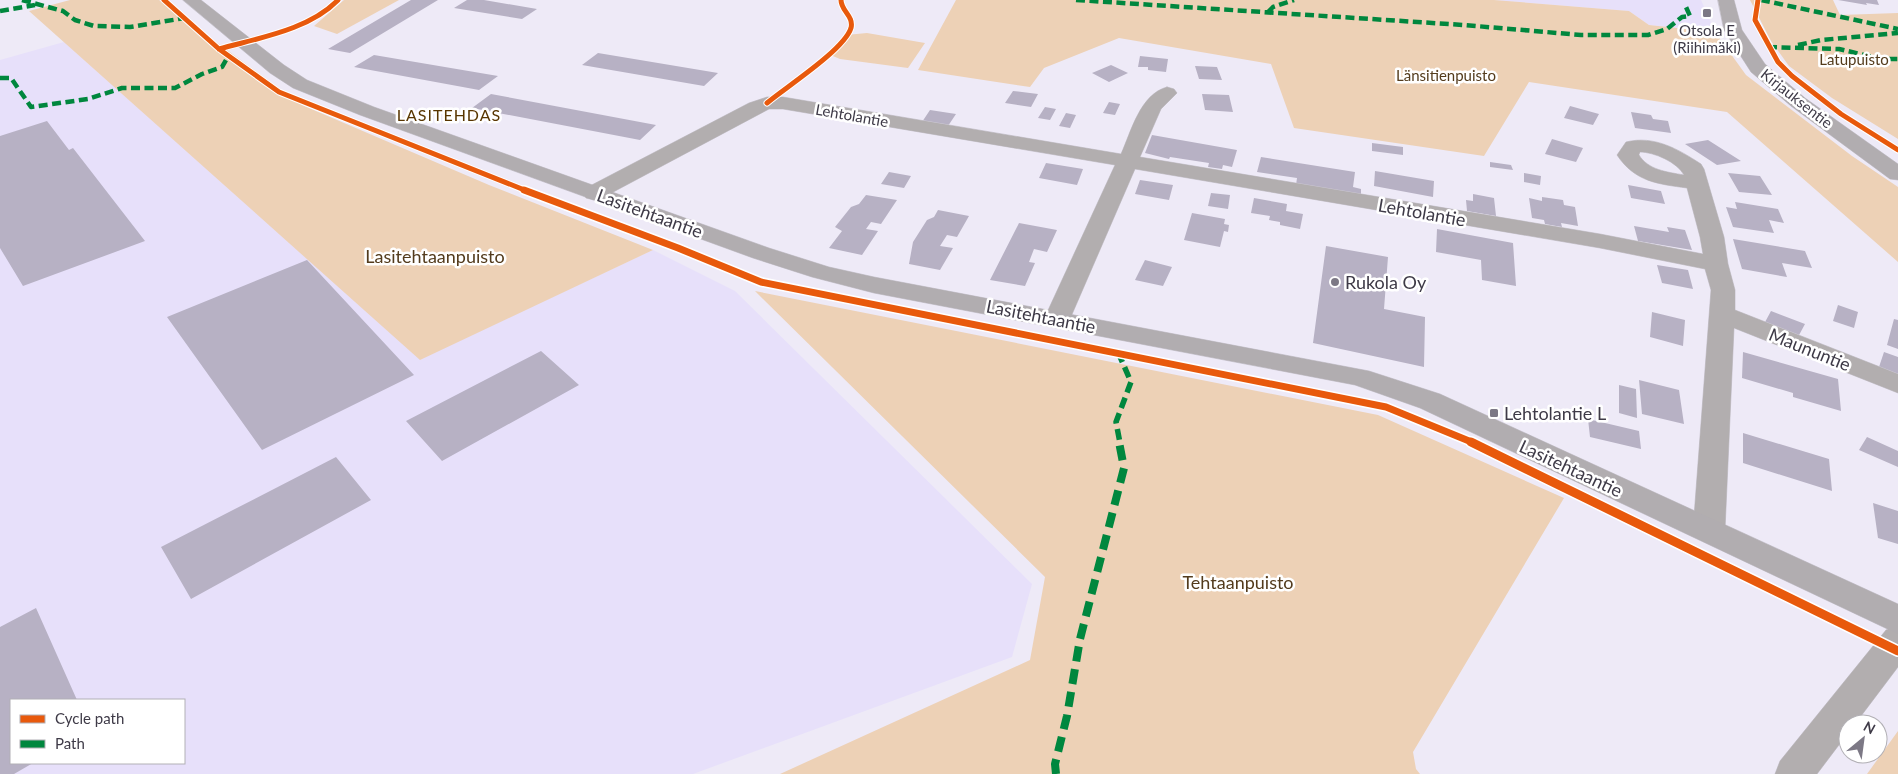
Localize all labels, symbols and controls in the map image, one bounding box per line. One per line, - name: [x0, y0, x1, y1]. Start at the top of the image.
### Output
- marker: Otsola E (Riihimäki): [1701, 7, 1713, 19]
- place label: Otsola E (Riihimäki): [1673, 21, 1741, 56]
- park label: Latupuisto: [1819, 50, 1889, 68]
- street label: Kirjauksentie: [1758, 64, 1836, 132]
- park label: Länsitienpuisto: [1396, 66, 1496, 84]
- street label: Lehtolantie: [814, 100, 890, 130]
- district label: LASITEHDAS: [397, 105, 501, 124]
- street label: Lasitehtaantie: [594, 184, 706, 242]
- street label: Lehtolantie: [1377, 193, 1467, 231]
- park label: Lasitehtaanpuisto: [365, 245, 505, 267]
- place label: Rukola Oy: [1345, 271, 1427, 293]
- marker: Rukola Oy: [1329, 276, 1341, 288]
- street label: Lasitehtaantie: [984, 295, 1098, 337]
- street label: Maununtie: [1766, 323, 1854, 375]
- place label: Lehtolantie L: [1504, 402, 1606, 424]
- marker: Lehtolantie L: [1488, 407, 1500, 419]
- street label: Lasitehtaantie: [1516, 435, 1626, 501]
- park label: Tehtaanpuisto: [1182, 571, 1294, 593]
- legend: [10, 699, 185, 764]
- text: Cycle path: [55, 709, 124, 727]
- north arrow: [1838, 714, 1888, 764]
- text: N: [1861, 717, 1878, 737]
- text: Path: [55, 734, 85, 752]

